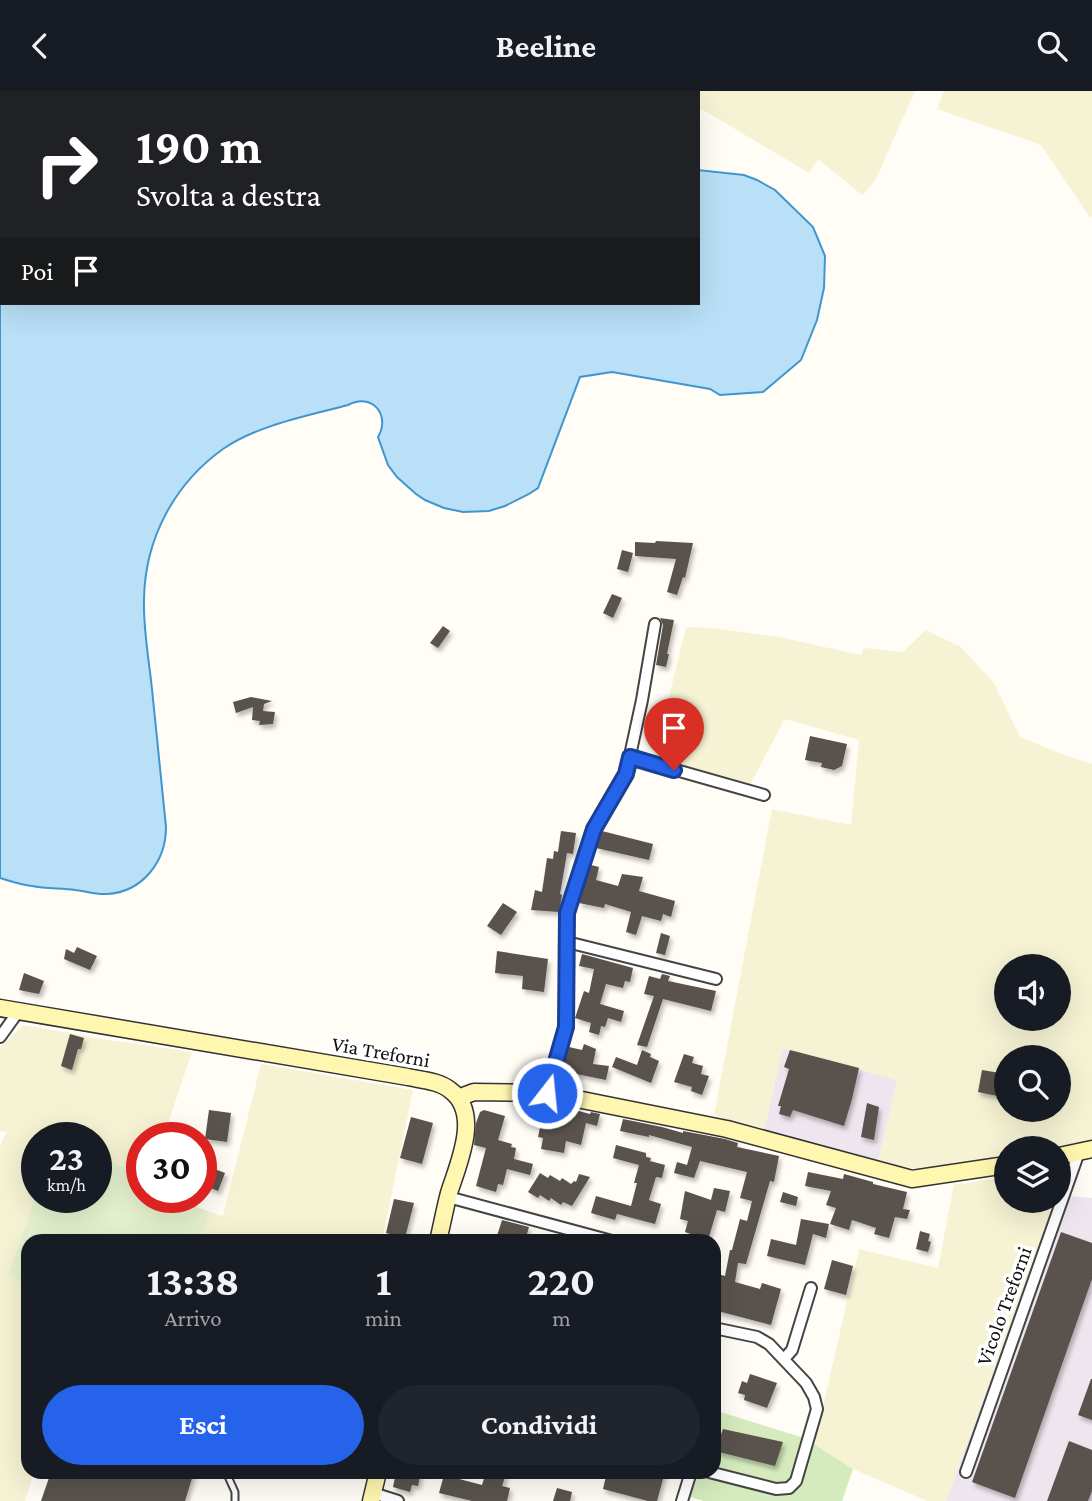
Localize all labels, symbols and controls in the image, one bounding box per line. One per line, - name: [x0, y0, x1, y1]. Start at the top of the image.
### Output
- icon: back: [21, 27, 59, 65]
- icon: search: [1033, 27, 1071, 65]
- text: Beeline: [496, 28, 596, 64]
- icon: right: [21, 119, 112, 210]
- text: 190 m: [136, 119, 262, 174]
- text: Svolta a destra: [136, 177, 321, 213]
- icon: arrive: [67, 252, 105, 290]
- text: Poi: [21, 257, 53, 286]
- pin: [644, 698, 704, 770]
- icon: arrive: [655, 709, 693, 747]
- map controls: [994, 954, 1071, 1213]
- button: sound: [994, 954, 1071, 1031]
- street label: Via Treforni: [330, 1032, 432, 1073]
- button: search: [994, 1045, 1071, 1122]
- position arrow: [510, 1056, 584, 1130]
- speed limit sign: 30: [126, 1122, 217, 1213]
- button: layers: [994, 1136, 1071, 1213]
- text: 23: [49, 1139, 84, 1178]
- text: km/h: [47, 1175, 86, 1195]
- street label: Vicolo Treforni: [971, 1243, 1037, 1369]
- text: 13:38: [147, 1257, 239, 1304]
- text: 1: [376, 1257, 391, 1304]
- text: 220: [528, 1257, 595, 1304]
- text: Arrivo: [164, 1305, 222, 1331]
- text: min: [365, 1305, 402, 1331]
- text: m: [552, 1305, 571, 1331]
- button: Esci: [42, 1385, 364, 1465]
- button: Condividi: [378, 1385, 700, 1465]

